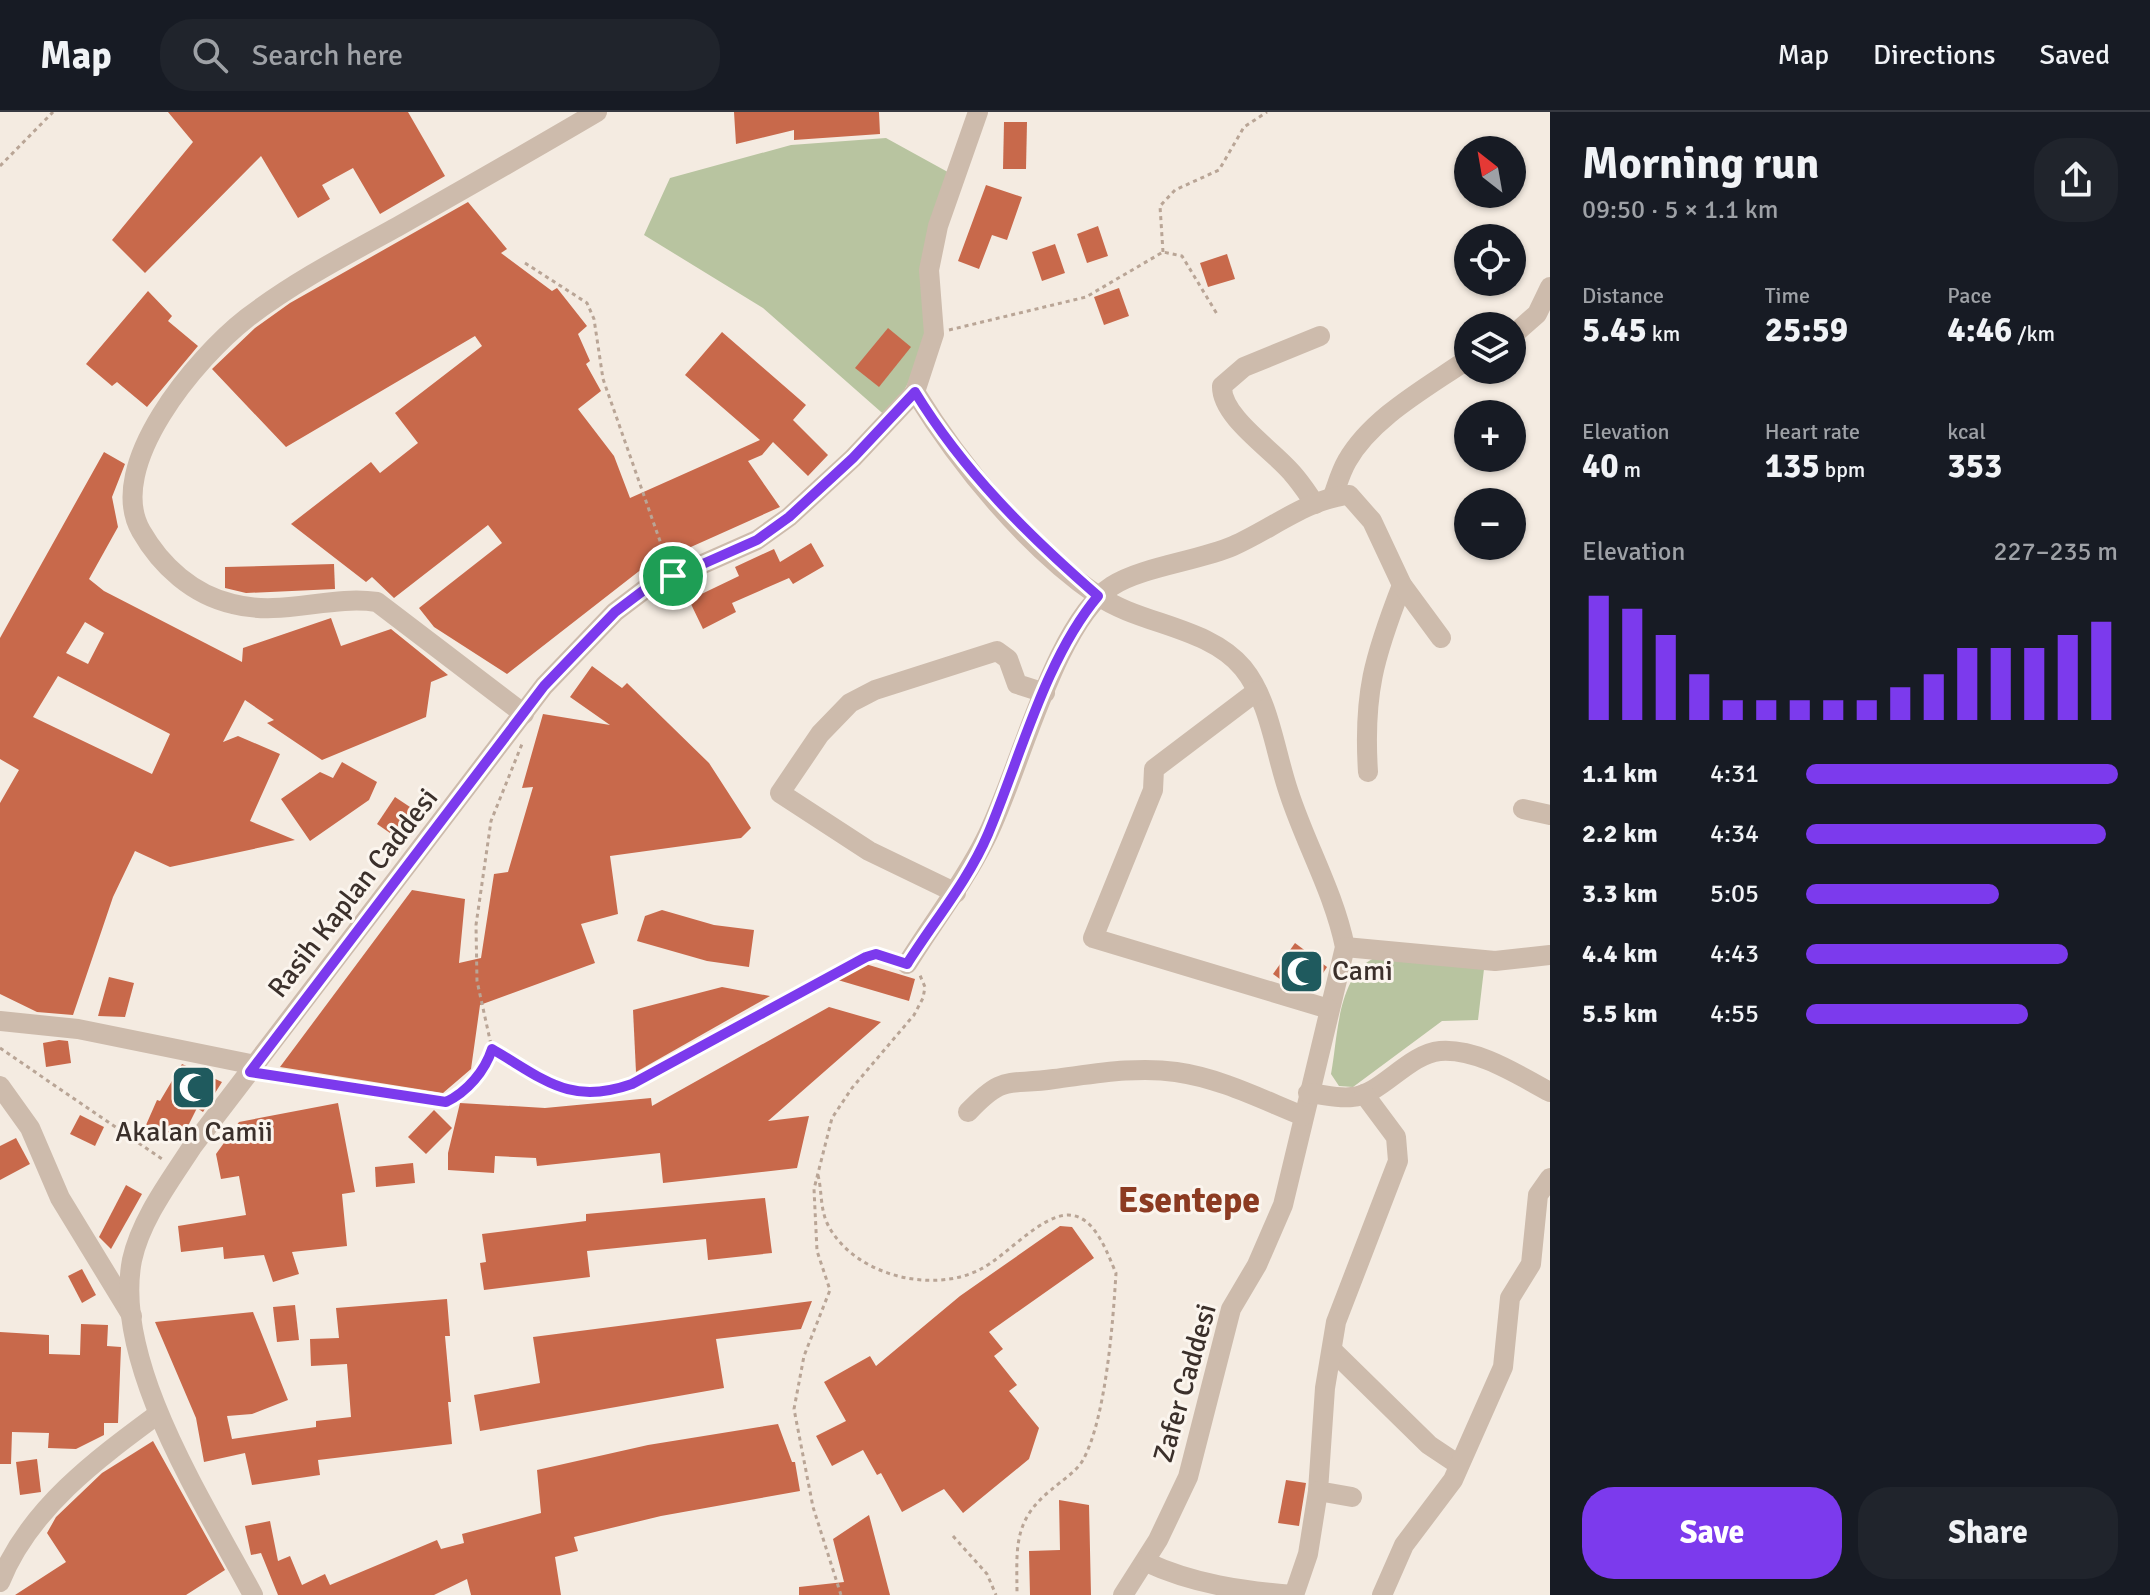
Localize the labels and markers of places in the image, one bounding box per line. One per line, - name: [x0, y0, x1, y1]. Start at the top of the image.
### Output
- pin: [639, 542, 707, 610]
- mosque icon: Cami: [1277, 947, 1325, 995]
- place label: Cami: [1332, 954, 1393, 988]
- mosque icon: Akalan Camii: [170, 1063, 218, 1111]
- place label: Akalan Camii: [115, 1115, 273, 1149]

